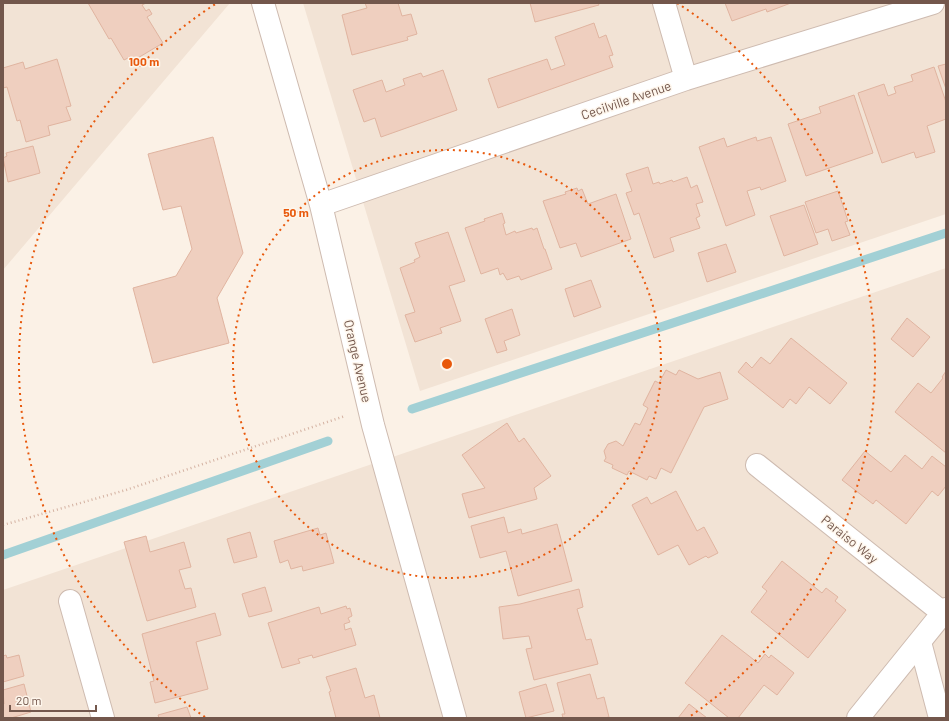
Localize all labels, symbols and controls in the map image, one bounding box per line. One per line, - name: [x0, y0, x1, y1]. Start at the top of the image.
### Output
- text: 100 m: [129, 54, 159, 68]
- street label: Cecilville Avenue: [579, 77, 673, 123]
- text: 50 m: [283, 205, 309, 219]
- street label: Orange Avenue: [341, 318, 375, 404]
- centre of rings: [440, 357, 454, 371]
- street label: Paraiso Way: [818, 511, 882, 567]
- scale bar: [10, 687, 96, 713]
- text: 20 m: [16, 693, 42, 707]

